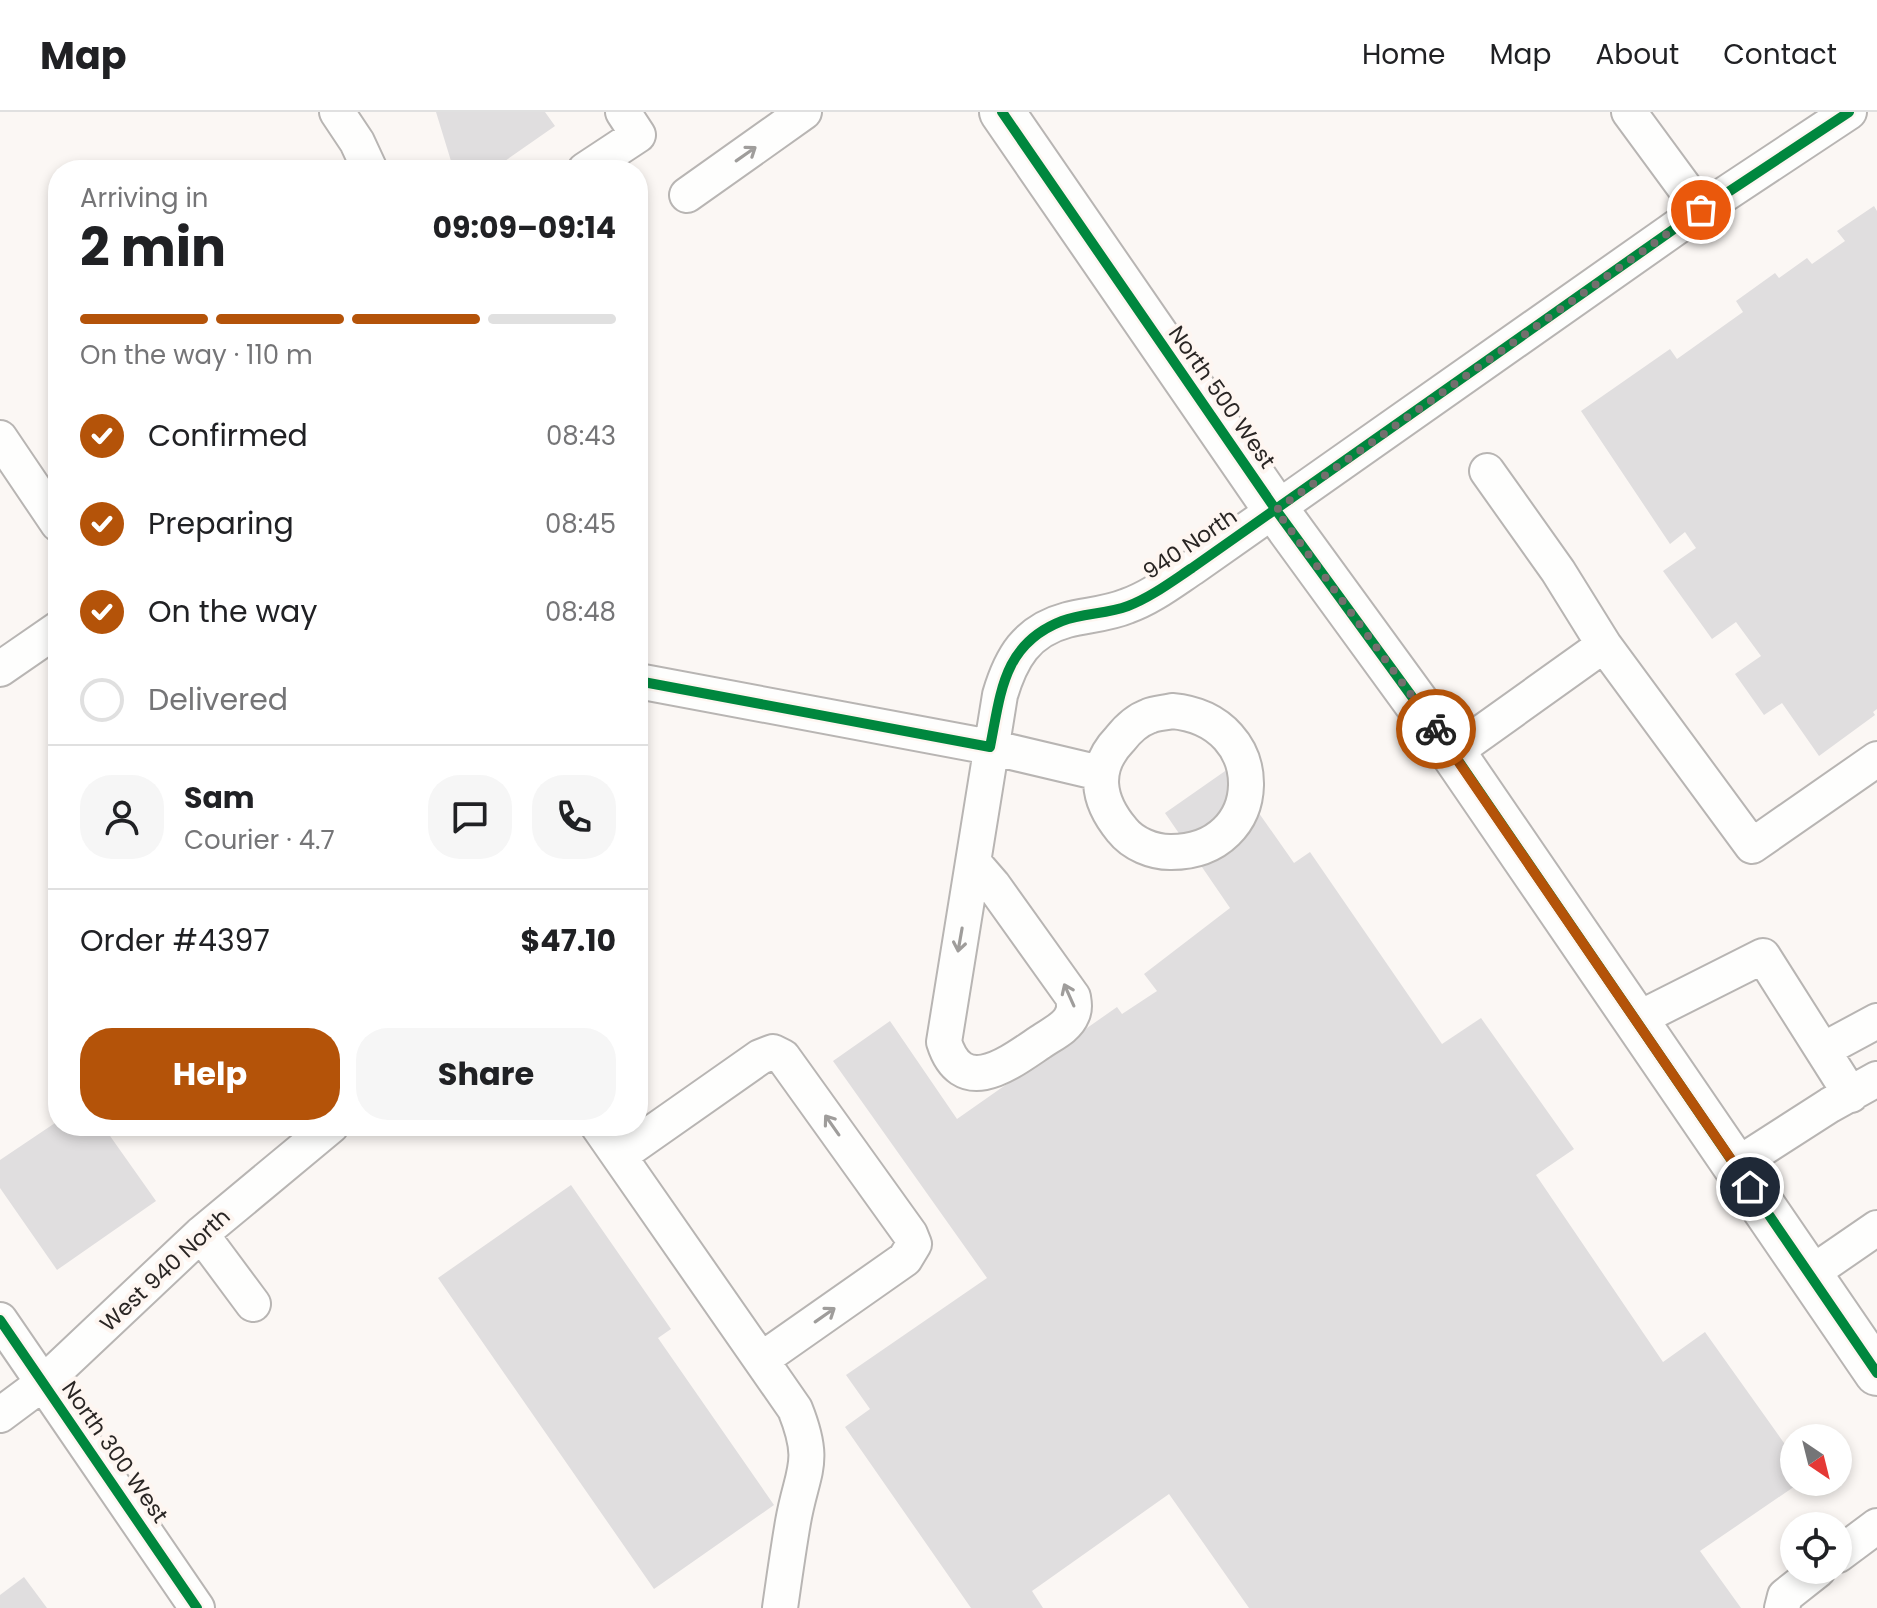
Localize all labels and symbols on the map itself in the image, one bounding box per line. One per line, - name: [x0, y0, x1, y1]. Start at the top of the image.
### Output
- one-way arrow: [734, 146, 756, 162]
- pin: [1667, 176, 1735, 244]
- street label: North 500 West: [1161, 319, 1283, 475]
- street label: 940 North: [1137, 501, 1243, 587]
- courier: [1396, 689, 1476, 769]
- one-way arrow: [952, 927, 967, 953]
- one-way arrow: [1060, 984, 1075, 1008]
- one-way arrow: [824, 1115, 841, 1136]
- pin: [1716, 1153, 1784, 1221]
- street label: West 940 North: [93, 1201, 237, 1339]
- one-way arrow: [814, 1307, 836, 1323]
- street label: North 300 West: [54, 1375, 176, 1529]
- north arrow: [1780, 1424, 1852, 1496]

